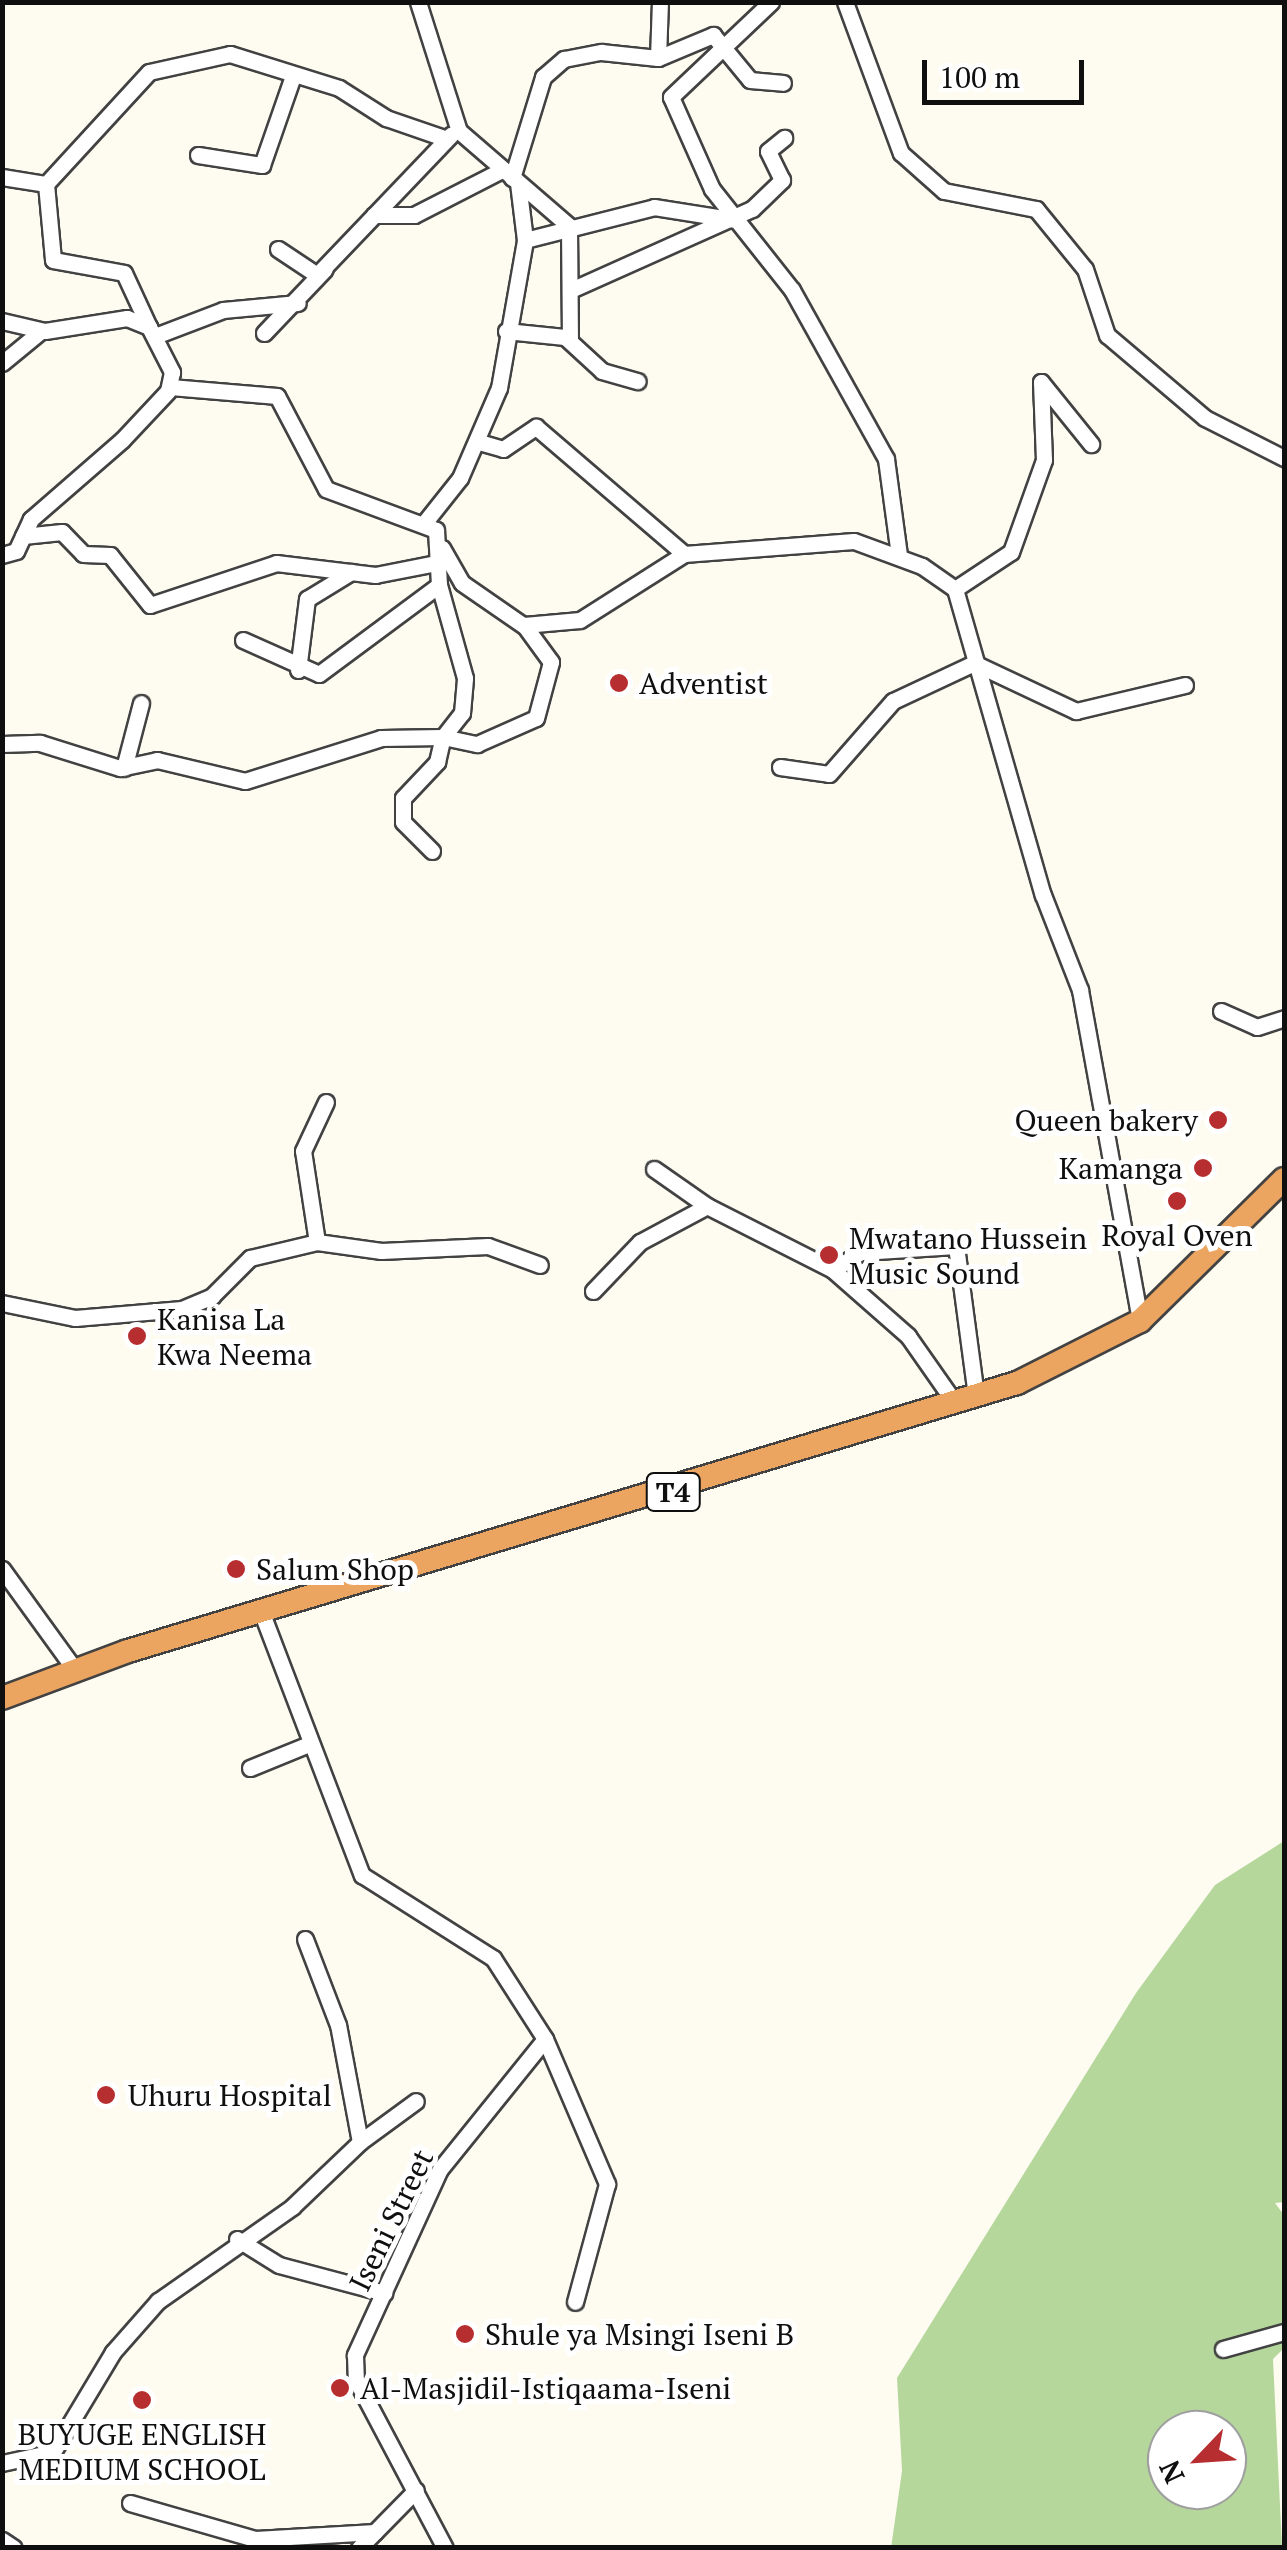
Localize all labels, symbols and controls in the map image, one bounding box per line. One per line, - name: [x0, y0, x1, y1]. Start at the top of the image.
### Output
- scale bar: [927, 40, 1090, 102]
- text: 100 m: [939, 57, 1020, 97]
- place label: Adventist: [639, 665, 768, 701]
- marker: Adventist: [608, 672, 630, 694]
- place label: Queen bakery: [1014, 1102, 1198, 1138]
- marker: Queen bakery: [1207, 1109, 1229, 1131]
- place label: Kamanga: [1059, 1150, 1183, 1186]
- marker: Kamanga: [1192, 1157, 1214, 1179]
- marker: Royal Oven: [1166, 1190, 1188, 1212]
- place label: Royal Oven: [1102, 1217, 1252, 1253]
- place label: Mwatano Hussein Music Sound: [849, 1220, 1087, 1290]
- marker: Mwatano Hussein Music Sound: [818, 1244, 840, 1266]
- place label: Kanisa La Kwa Neema: [157, 1301, 312, 1372]
- marker: Kanisa La Kwa Neema: [126, 1325, 148, 1347]
- road number: T4: [646, 1469, 700, 1515]
- place label: Salum Shop: [256, 1551, 414, 1587]
- marker: Salum Shop: [225, 1558, 247, 1580]
- place label: Uhuru Hospital: [128, 2077, 332, 2113]
- marker: Uhuru Hospital: [93, 2082, 119, 2108]
- street label: Iseni Street: [341, 2143, 441, 2297]
- place label: Shule ya Msingi Iseni B: [485, 2316, 794, 2352]
- marker: Shule ya Msingi Iseni B: [454, 2323, 476, 2345]
- place label: Al-Masjidil-Istiqaama-Iseni: [360, 2370, 731, 2406]
- marker: Al-Masjidil-Istiqaama-Iseni: [329, 2377, 351, 2399]
- marker: BUYUGE ENGLISH MEDIUM SCHOOL: [131, 2389, 153, 2411]
- north arrow: [1147, 2410, 1247, 2510]
- place label: BUYUGE ENGLISH MEDIUM SCHOOL: [18, 2416, 266, 2486]
- text: N: [1150, 2455, 1192, 2489]

